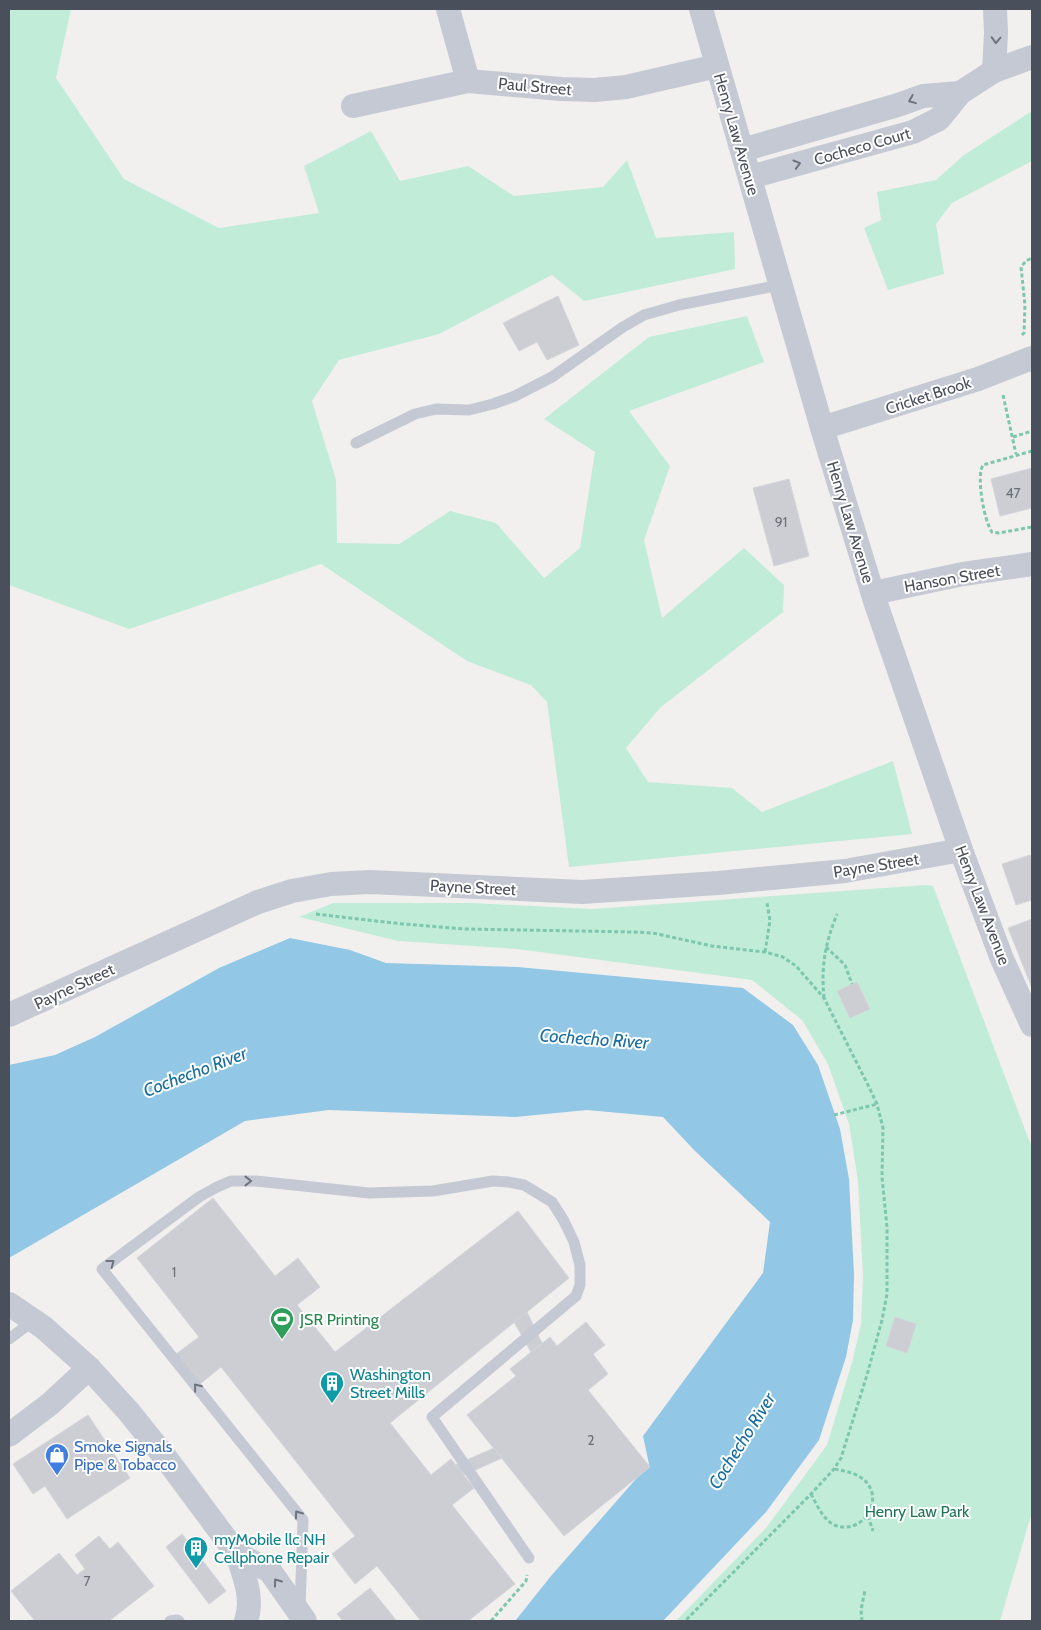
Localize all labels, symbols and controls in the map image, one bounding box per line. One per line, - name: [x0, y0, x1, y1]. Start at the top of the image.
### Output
- one-way arrow: [990, 36, 1001, 44]
- street label: Henry Law Avenue: [710, 71, 763, 197]
- street label: Paul Street: [498, 74, 573, 99]
- one-way arrow: [908, 94, 917, 104]
- street label: Cocheco Court: [812, 123, 913, 169]
- one-way arrow: [792, 160, 801, 170]
- street label: Cricket Brook: [883, 373, 974, 418]
- street label: Henry Law Avenue: [823, 459, 878, 585]
- house number: 47: [1005, 484, 1021, 502]
- house number: 91: [775, 513, 787, 531]
- street label: Hanson Street: [903, 561, 1002, 596]
- street label: Henry Law Avenue: [951, 843, 1014, 968]
- street label: Payne Street: [832, 849, 921, 882]
- street label: Payne Street: [429, 876, 517, 899]
- street label: Payne Street: [31, 959, 118, 1013]
- water label: Cochecho River: [539, 1024, 651, 1054]
- water label: Cochecho River: [140, 1042, 251, 1102]
- one-way arrow: [244, 1176, 252, 1186]
- one-way arrow: [105, 1260, 114, 1268]
- house number: 1: [172, 1263, 176, 1281]
- sports icon: JSR Printing: [269, 1306, 295, 1340]
- place label: JSR Printing: [299, 1310, 380, 1329]
- place label: Washington Street Mills: [350, 1365, 431, 1402]
- building icon: Washington Street Mills: [319, 1370, 345, 1404]
- one-way arrow: [193, 1384, 202, 1393]
- water label: Cochecho River: [704, 1388, 781, 1493]
- house number: 2: [587, 1431, 595, 1449]
- place label: Smoke Signals Pipe & Tobacco: [74, 1437, 176, 1474]
- shop icon: Smoke Signals Pipe & Tobacco: [44, 1442, 70, 1476]
- park label: Henry Law Park: [865, 1502, 970, 1521]
- one-way arrow: [295, 1510, 304, 1520]
- place label: myMobile llc NH Cellphone Repair: [214, 1530, 330, 1567]
- building icon: myMobile llc NH Cellphone Repair: [183, 1535, 209, 1569]
- house number: 7: [83, 1572, 91, 1590]
- one-way arrow: [274, 1578, 283, 1587]

